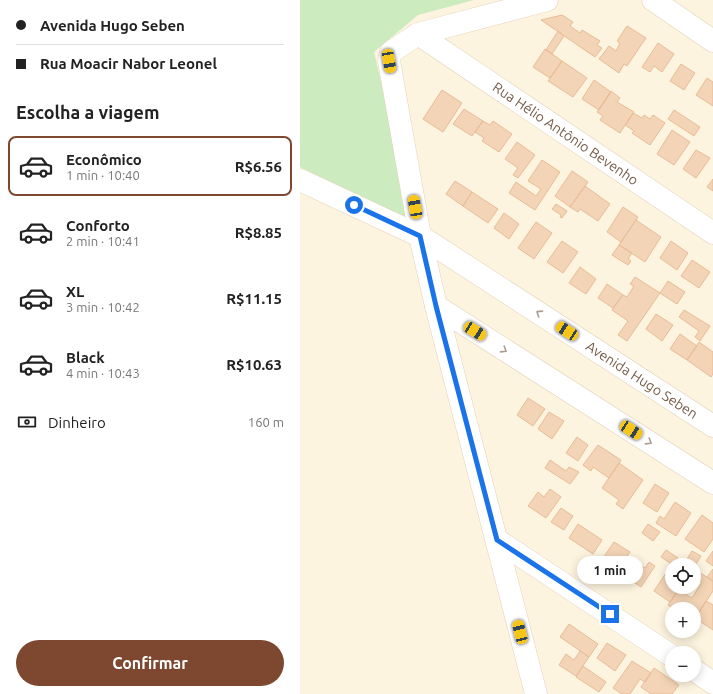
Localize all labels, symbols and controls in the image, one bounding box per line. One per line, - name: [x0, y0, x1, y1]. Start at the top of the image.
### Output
- text: Avenida Hugo Seben: [40, 17, 185, 34]
- car: [381, 48, 397, 74]
- text: Rua Moacir Nabor Leonel: [40, 55, 217, 72]
- street label: Rua Hélio Antônio Bevenho: [490, 79, 641, 188]
- text: Escolha a viagem: [16, 102, 160, 122]
- icon: car: [18, 148, 54, 184]
- text: Econômico: [66, 151, 142, 168]
- text: R$6.56: [235, 158, 282, 175]
- text: 1 min · 10:40: [66, 168, 140, 182]
- car: [407, 194, 423, 220]
- route start: [345, 196, 363, 214]
- icon: car: [18, 214, 54, 250]
- text: Conforto: [66, 217, 130, 234]
- text: R$8.85: [235, 224, 282, 241]
- text: 2 min · 10:41: [66, 234, 140, 248]
- icon: car: [18, 280, 54, 316]
- text: XL: [66, 283, 84, 300]
- text: R$11.15: [226, 290, 282, 307]
- text: 3 min · 10:42: [66, 300, 140, 314]
- one-way arrow: [536, 310, 543, 318]
- car: [554, 319, 580, 343]
- car: [462, 320, 488, 342]
- street label: Avenida Hugo Seben: [583, 338, 701, 422]
- one-way arrow: [500, 345, 507, 352]
- icon: car: [18, 346, 54, 382]
- text: Black: [66, 349, 105, 366]
- text: R$10.63: [226, 356, 282, 373]
- text: 4 min · 10:43: [66, 366, 140, 380]
- icon: cash: [16, 411, 38, 433]
- text: Dinheiro: [48, 414, 106, 431]
- text: 160 m: [248, 415, 284, 429]
- car: [618, 418, 644, 442]
- one-way arrow: [645, 437, 652, 445]
- callout: 1 min: [577, 556, 643, 584]
- map controls: [665, 558, 701, 682]
- button: locate: [665, 558, 701, 594]
- text: 1 min: [594, 563, 626, 577]
- button: +: [665, 602, 701, 638]
- route end: [601, 605, 619, 623]
- car: [511, 619, 529, 645]
- button: Confirmar: [16, 640, 284, 686]
- button: −: [665, 646, 701, 682]

